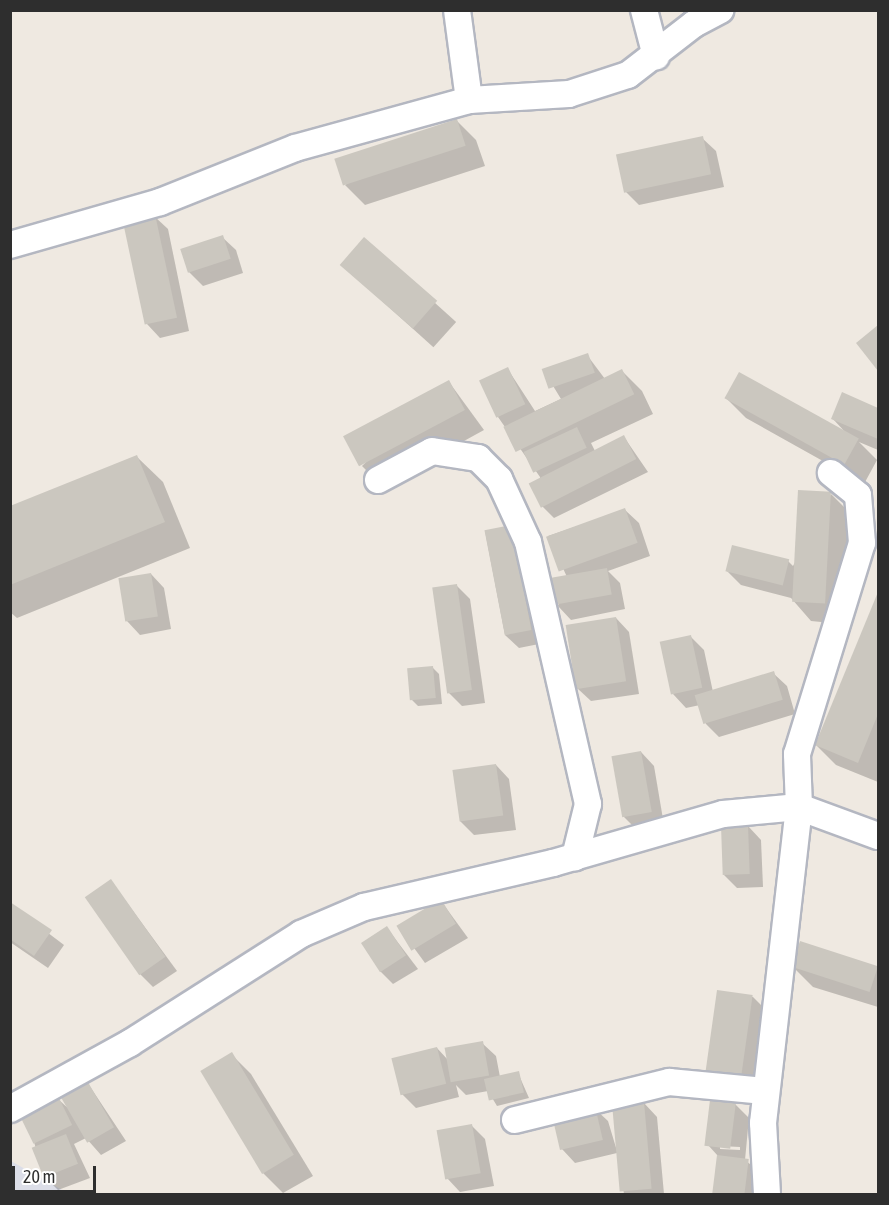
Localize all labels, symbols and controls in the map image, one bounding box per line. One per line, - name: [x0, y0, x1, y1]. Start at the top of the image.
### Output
- scale bar: [15, 1154, 99, 1192]
- text: 20 m: [23, 1166, 55, 1187]

